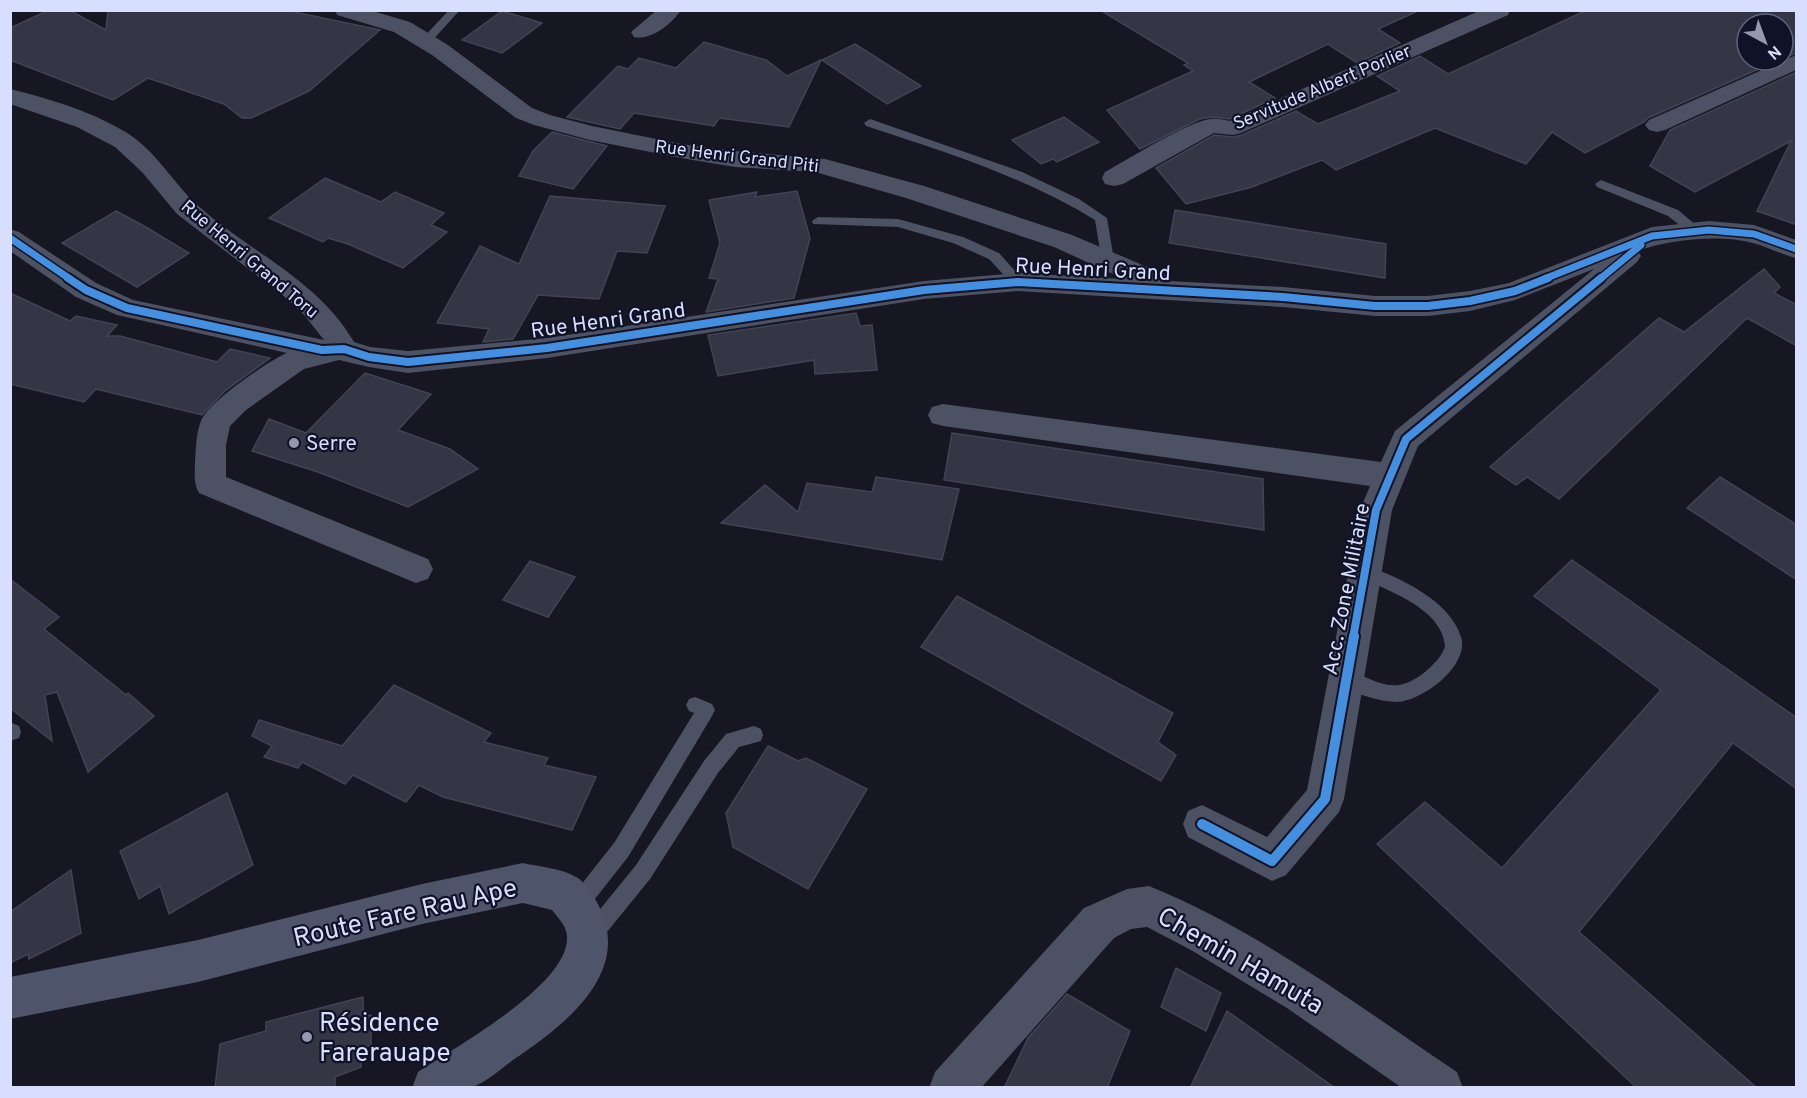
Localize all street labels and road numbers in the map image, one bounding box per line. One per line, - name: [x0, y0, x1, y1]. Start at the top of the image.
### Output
- street label: Servitude Albert Porlier: [1230, 40, 1415, 136]
- street label: Rue Henri Grand Piti: [654, 136, 820, 179]
- street label: Rue Henri Grand Toru: [175, 196, 323, 324]
- street label: Rue Henri Grand: [1014, 253, 1171, 288]
- street label: Rue Henri Grand: [529, 297, 687, 346]
- street label: Acc. Zone Militaire: [1318, 501, 1377, 678]
- street label: Route Fare Rau Ape: [290, 873, 521, 956]
- street label: Chemin Hamuta: [1151, 901, 1329, 1023]

